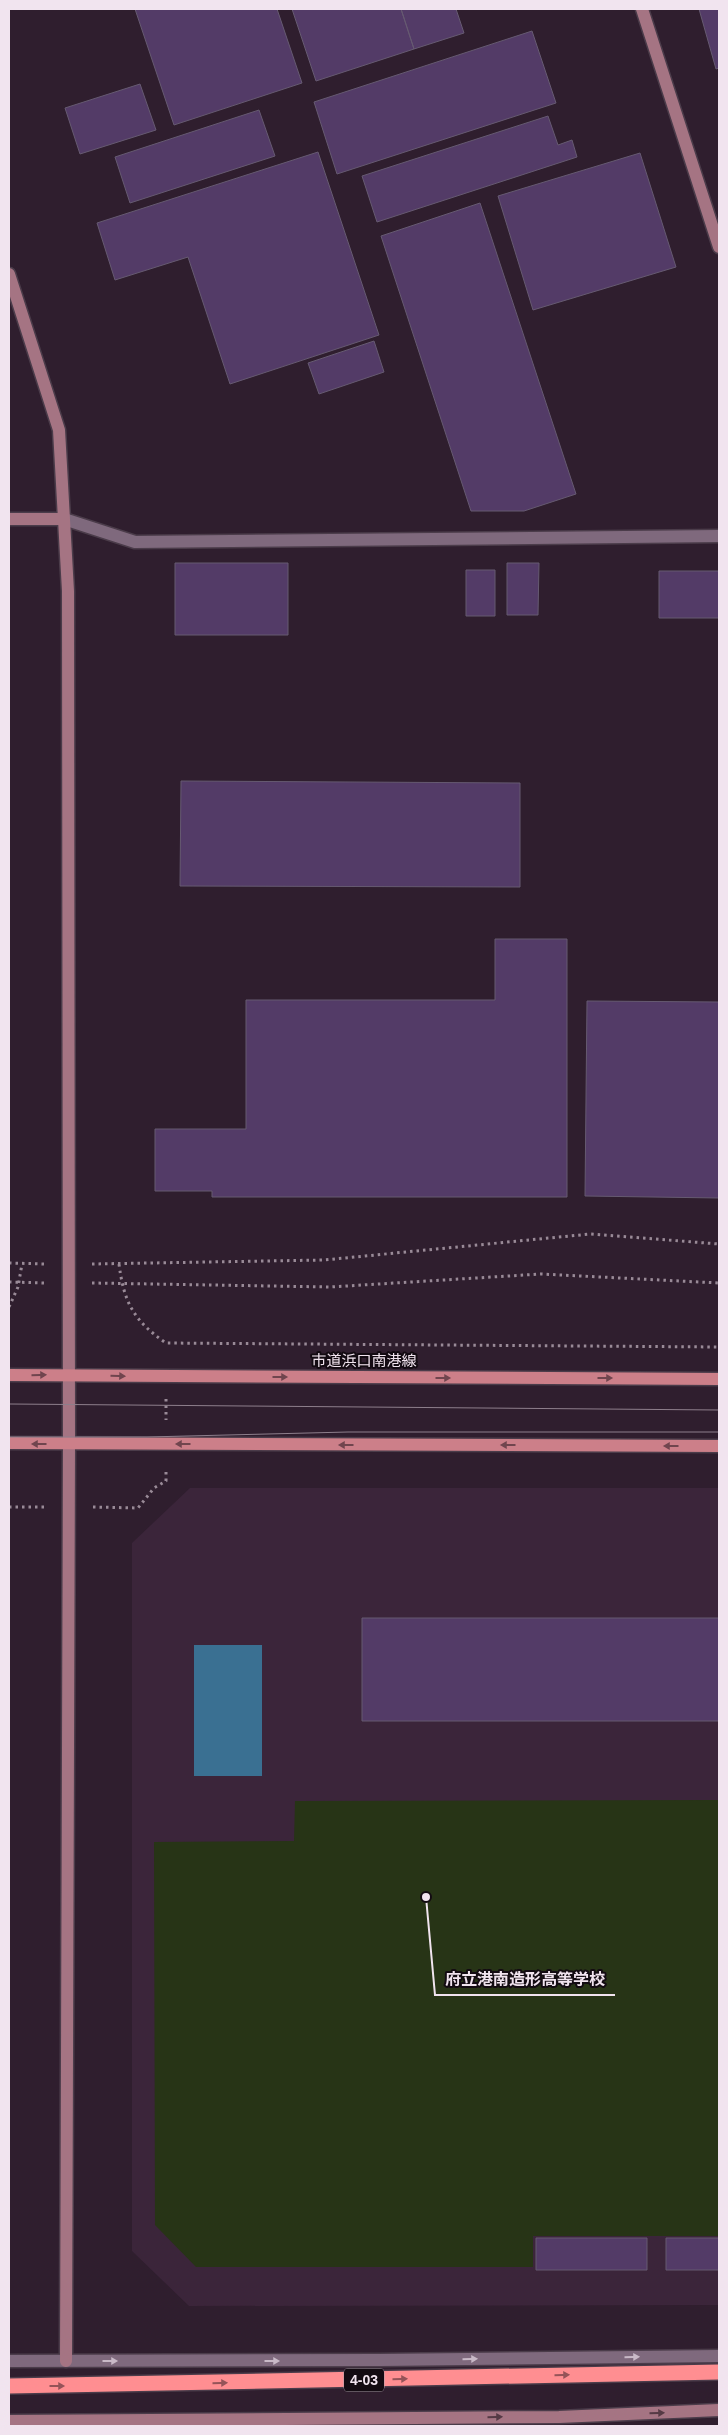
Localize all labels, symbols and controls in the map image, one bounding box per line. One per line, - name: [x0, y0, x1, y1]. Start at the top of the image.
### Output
- street label: 市道浜口南港線: [311, 1352, 417, 1369]
- one-way arrow: [31, 1371, 47, 1379]
- one-way arrow: [110, 1372, 126, 1380]
- one-way arrow: [273, 1373, 289, 1381]
- one-way arrow: [435, 1374, 451, 1382]
- one-way arrow: [598, 1374, 614, 1382]
- one-way arrow: [31, 1440, 47, 1448]
- one-way arrow: [175, 1440, 191, 1448]
- one-way arrow: [337, 1441, 353, 1449]
- one-way arrow: [500, 1441, 516, 1449]
- one-way arrow: [662, 1442, 678, 1450]
- callout: 府立港南造形高等学校: [435, 1964, 615, 1995]
- text: 府立港南造形高等学校: [445, 1971, 605, 1988]
- one-way arrow: [625, 2353, 641, 2361]
- one-way arrow: [462, 2355, 478, 2363]
- one-way arrow: [102, 2357, 118, 2365]
- one-way arrow: [265, 2357, 281, 2365]
- road number: 4-03: [344, 2368, 384, 2392]
- one-way arrow: [555, 2371, 571, 2379]
- one-way arrow: [392, 2375, 408, 2383]
- one-way arrow: [212, 2379, 228, 2387]
- one-way arrow: [50, 2382, 66, 2390]
- one-way arrow: [650, 2408, 666, 2416]
- one-way arrow: [487, 2413, 503, 2421]

